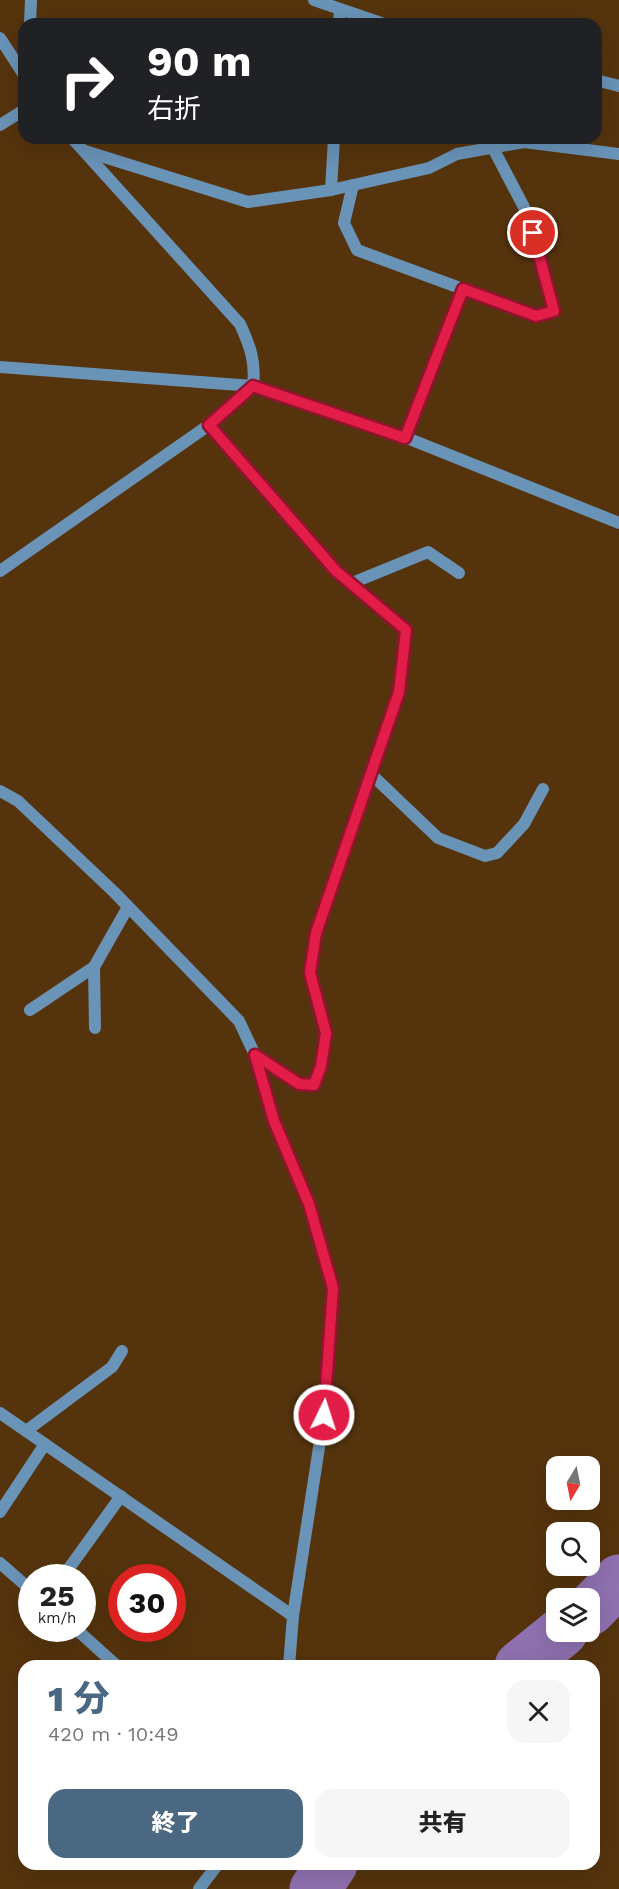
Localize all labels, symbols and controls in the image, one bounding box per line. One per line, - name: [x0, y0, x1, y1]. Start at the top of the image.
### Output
- text: 90 m: [147, 37, 251, 86]
- icon: right: [48, 42, 126, 120]
- text: 右折: [147, 93, 201, 125]
- pin: [507, 207, 558, 258]
- icon: arrive: [516, 216, 549, 249]
- position arrow: [292, 1383, 356, 1447]
- north arrow: [546, 1456, 600, 1510]
- map controls: [546, 1456, 600, 1642]
- button: search: [546, 1522, 600, 1576]
- speed limit sign: 30: [108, 1564, 186, 1642]
- text: 25: [39, 1578, 75, 1613]
- button: layers: [546, 1588, 600, 1642]
- text: km/h: [38, 1609, 76, 1627]
- text: 1 分: [48, 1678, 110, 1720]
- button: close: [507, 1680, 570, 1743]
- text: 420 m · 10:49: [48, 1722, 179, 1746]
- button: 終了: [48, 1789, 303, 1858]
- button: 共有: [315, 1789, 570, 1858]

